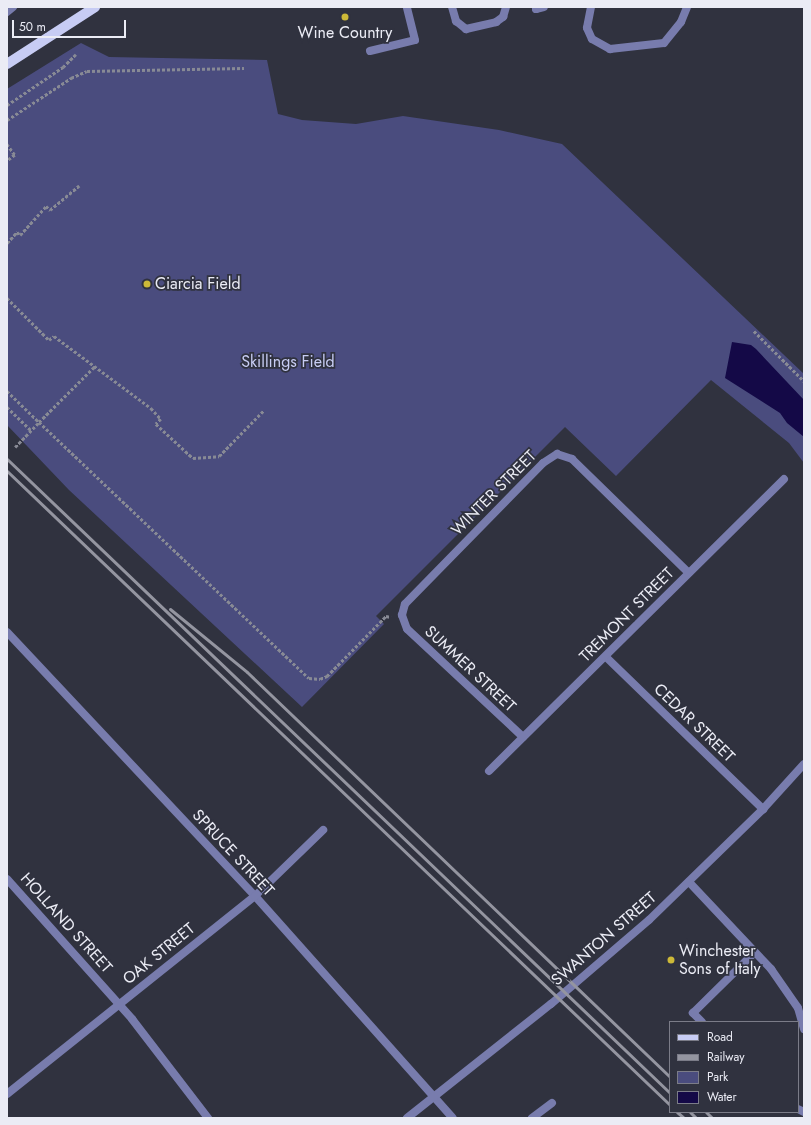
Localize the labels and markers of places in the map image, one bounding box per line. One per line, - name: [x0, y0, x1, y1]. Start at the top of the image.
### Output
- marker: Wine Country: [340, 12, 350, 22]
- place label: Wine Country: [298, 23, 392, 43]
- place label: Ciarcia Field: [155, 274, 241, 294]
- marker: Ciarcia Field: [142, 279, 152, 289]
- place label: Winchester Sons of Italy: [679, 941, 760, 979]
- marker: Winchester Sons of Italy: [666, 955, 676, 965]

